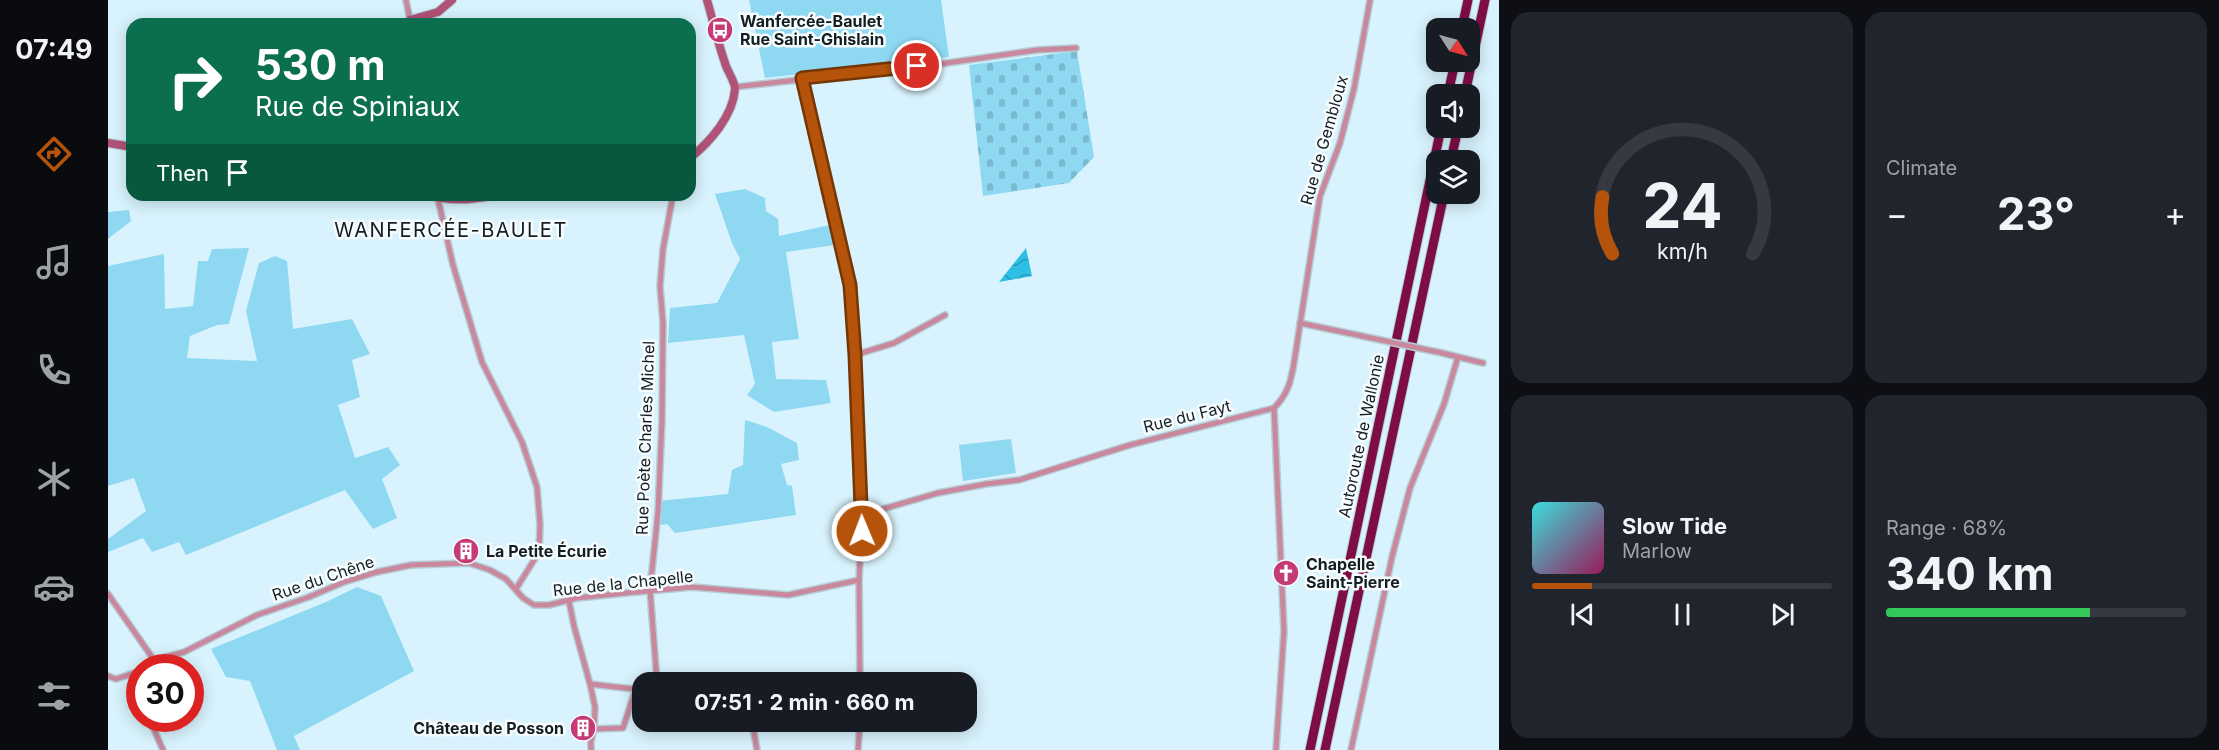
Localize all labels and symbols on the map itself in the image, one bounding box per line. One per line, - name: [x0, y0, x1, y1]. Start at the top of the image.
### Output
- place label: Wanfercée-Baulet Rue Saint-Ghislain: [740, 11, 884, 49]
- bus stop icon: Wanfercée-Baulet Rue Saint-Ghislain: [705, 15, 735, 45]
- north arrow: [1426, 18, 1480, 72]
- pin: [891, 40, 942, 91]
- street label: Rue de Gembloux: [1296, 73, 1352, 207]
- district label: WANFERCÉE-BAULET: [334, 217, 568, 242]
- street label: Rue Poète Charles Michel: [632, 341, 658, 535]
- street label: Autoroute de Wallonie: [1334, 353, 1388, 519]
- street label: Rue du Fayt: [1141, 395, 1233, 437]
- position arrow: [830, 499, 894, 563]
- building icon: La Petite Écurie: [451, 536, 481, 566]
- place label: La Petite Écurie: [486, 541, 607, 561]
- street label: Rue du Chêne: [269, 551, 377, 605]
- place label: Chapelle Saint-Pierre: [1306, 554, 1400, 592]
- church icon: Chapelle Saint-Pierre: [1271, 558, 1301, 588]
- street label: Rue de la Chapelle: [552, 566, 694, 600]
- speed limit sign: 30: [126, 654, 204, 732]
- building icon: Château de Posson: [568, 713, 598, 743]
- place label: Château de Posson: [413, 718, 564, 738]

